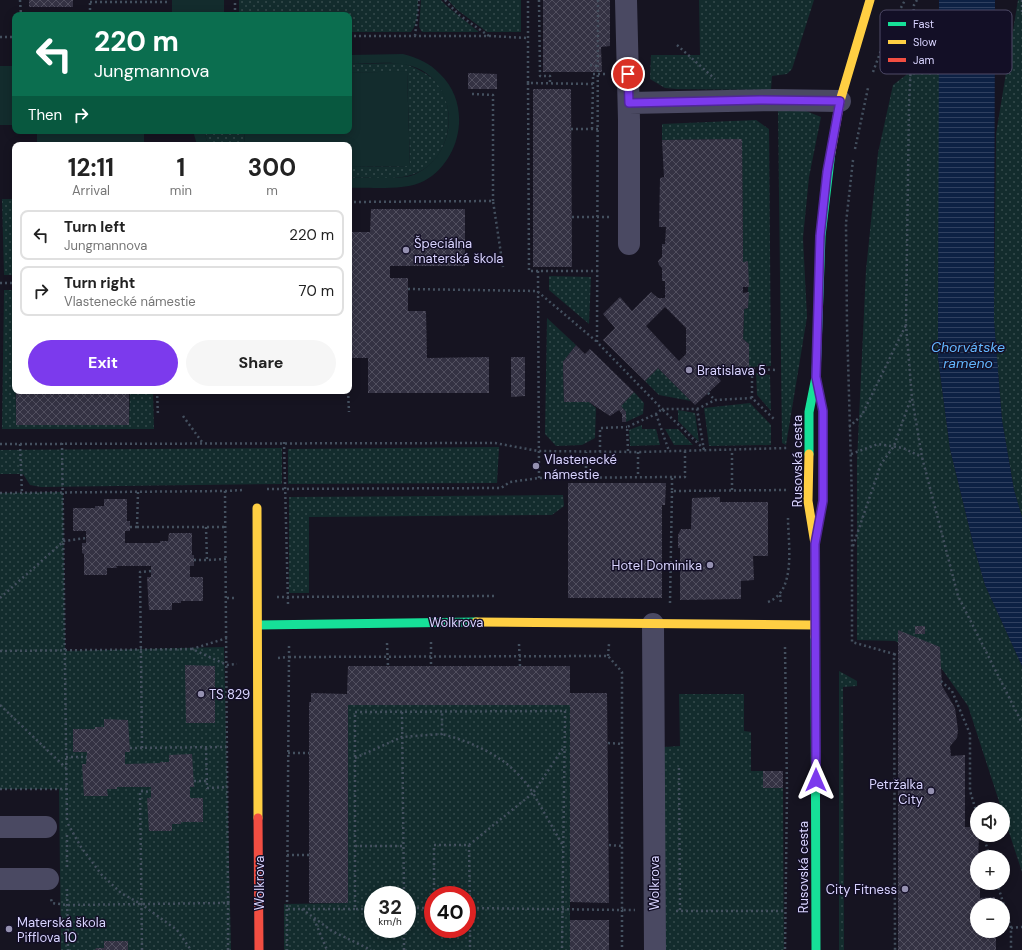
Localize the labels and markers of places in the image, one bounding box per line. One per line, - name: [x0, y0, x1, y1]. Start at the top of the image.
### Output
- pin: [611, 57, 645, 91]
- place label: Špeciálna materská škola: [414, 235, 503, 267]
- marker: Špeciálna materská škola: [401, 245, 411, 255]
- place label: Bratislava 5: [697, 362, 766, 379]
- marker: Bratislava 5: [684, 365, 694, 375]
- place label: Vlastenecké námestie: [544, 451, 617, 483]
- marker: Vlastenecké námestie: [531, 461, 541, 471]
- place label: Hotel Dominika: [612, 557, 702, 574]
- marker: Hotel Dominika: [705, 560, 715, 570]
- place label: TS 829: [209, 686, 250, 703]
- marker: TS 829: [196, 689, 206, 699]
- place label: Petržalka City: [869, 776, 923, 808]
- marker: Petržalka City: [926, 786, 936, 796]
- place label: City Fitness: [826, 881, 897, 898]
- marker: City Fitness: [900, 884, 910, 894]
- place label: Materská škola Pifflova 10: [17, 914, 106, 946]
- marker: Materská škola Pifflova 10: [4, 924, 14, 934]

